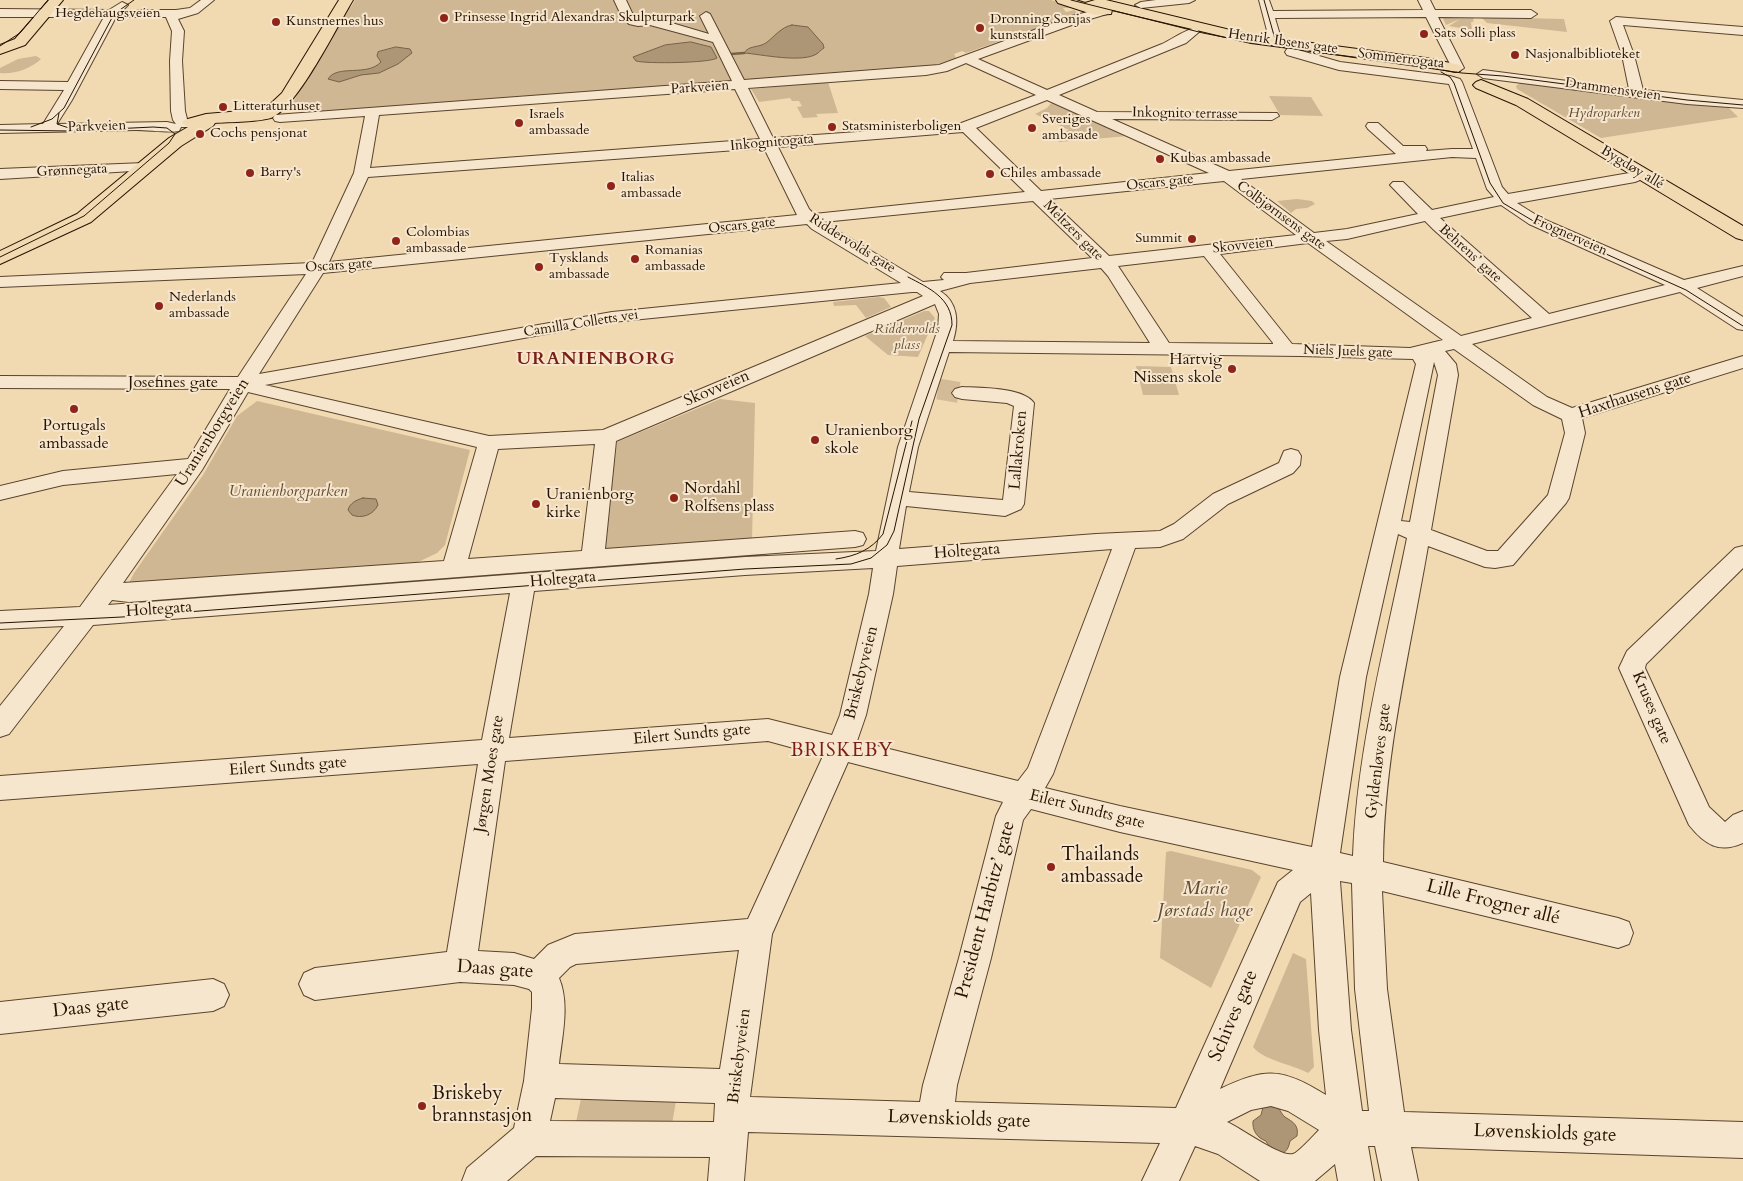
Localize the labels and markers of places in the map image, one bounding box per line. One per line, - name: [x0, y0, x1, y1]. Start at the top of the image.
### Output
- place label: Prinsesse Ingrid Alexandras Skulpturpark: [454, 10, 695, 26]
- marker: Prinsesse Ingrid Alexandras Skulpturpark: [438, 12, 450, 24]
- place label: Dronning Sonjas kunststall: [990, 12, 1091, 44]
- place label: Kunstnernes hus: [286, 14, 383, 30]
- marker: Kunstnernes hus: [270, 16, 282, 28]
- marker: Dronning Sonjas kunststall: [974, 22, 986, 34]
- place label: Sats Solli plass: [1434, 26, 1516, 42]
- marker: Sats Solli plass: [1418, 28, 1430, 40]
- place label: Nasjonalbiblioteket: [1525, 47, 1640, 63]
- marker: Nasjonalbiblioteket: [1509, 49, 1521, 61]
- place label: Litteraturhuset: [233, 99, 320, 115]
- marker: Litteraturhuset: [217, 101, 229, 113]
- place label: Israels ambassade: [529, 107, 590, 140]
- place label: Sveriges ambasade: [1042, 112, 1098, 144]
- marker: Israels ambassade: [513, 117, 525, 129]
- place label: Statsministerboligen: [842, 119, 962, 135]
- marker: Statsministerboligen: [826, 121, 838, 133]
- marker: Sveriges ambasade: [1026, 122, 1038, 134]
- place label: Cochs pensjonat: [210, 126, 307, 142]
- marker: Cochs pensjonat: [194, 128, 206, 140]
- place label: Kubas ambassade: [1170, 151, 1271, 167]
- marker: Kubas ambassade: [1154, 153, 1166, 165]
- place label: Barry's: [260, 165, 301, 181]
- place label: Chiles ambassade: [1000, 166, 1101, 182]
- marker: Barry's: [244, 167, 256, 179]
- marker: Chiles ambassade: [984, 168, 996, 180]
- place label: Italias ambassade: [621, 170, 682, 202]
- marker: Italias ambassade: [605, 180, 617, 192]
- place label: Colombias ambassade: [406, 225, 469, 258]
- place label: Summit: [1135, 231, 1182, 247]
- marker: Summit: [1186, 233, 1198, 245]
- marker: Colombias ambassade: [390, 235, 402, 247]
- place label: Romanias ambassade: [645, 243, 706, 276]
- place label: Tysklands ambassade: [549, 251, 610, 284]
- marker: Romanias ambassade: [629, 253, 641, 265]
- marker: Tysklands ambassade: [533, 261, 545, 273]
- place label: Nederlands ambassade: [169, 290, 236, 322]
- marker: Nederlands ambassade: [153, 300, 165, 312]
- place label: Hartvig Nissens skole: [1133, 350, 1222, 388]
- marker: Hartvig Nissens skole: [1226, 363, 1238, 375]
- marker: Portugals ambassade: [68, 403, 80, 415]
- place label: Portugals ambassade: [39, 416, 109, 454]
- place label: Uranienborg skole: [825, 421, 913, 459]
- marker: Uranienborg skole: [809, 434, 821, 446]
- place label: Nordahl Rolfsens plass: [684, 479, 774, 517]
- place label: Uranienborg kirke: [546, 485, 634, 523]
- marker: Nordahl Rolfsens plass: [668, 492, 680, 504]
- marker: Uranienborg kirke: [530, 498, 542, 510]
- place label: Thailands ambassade: [1061, 845, 1143, 889]
- marker: Thailands ambassade: [1045, 861, 1057, 873]
- place label: Briskeby brannstasjon: [432, 1084, 532, 1128]
- marker: Briskeby brannstasjon: [416, 1100, 428, 1112]

